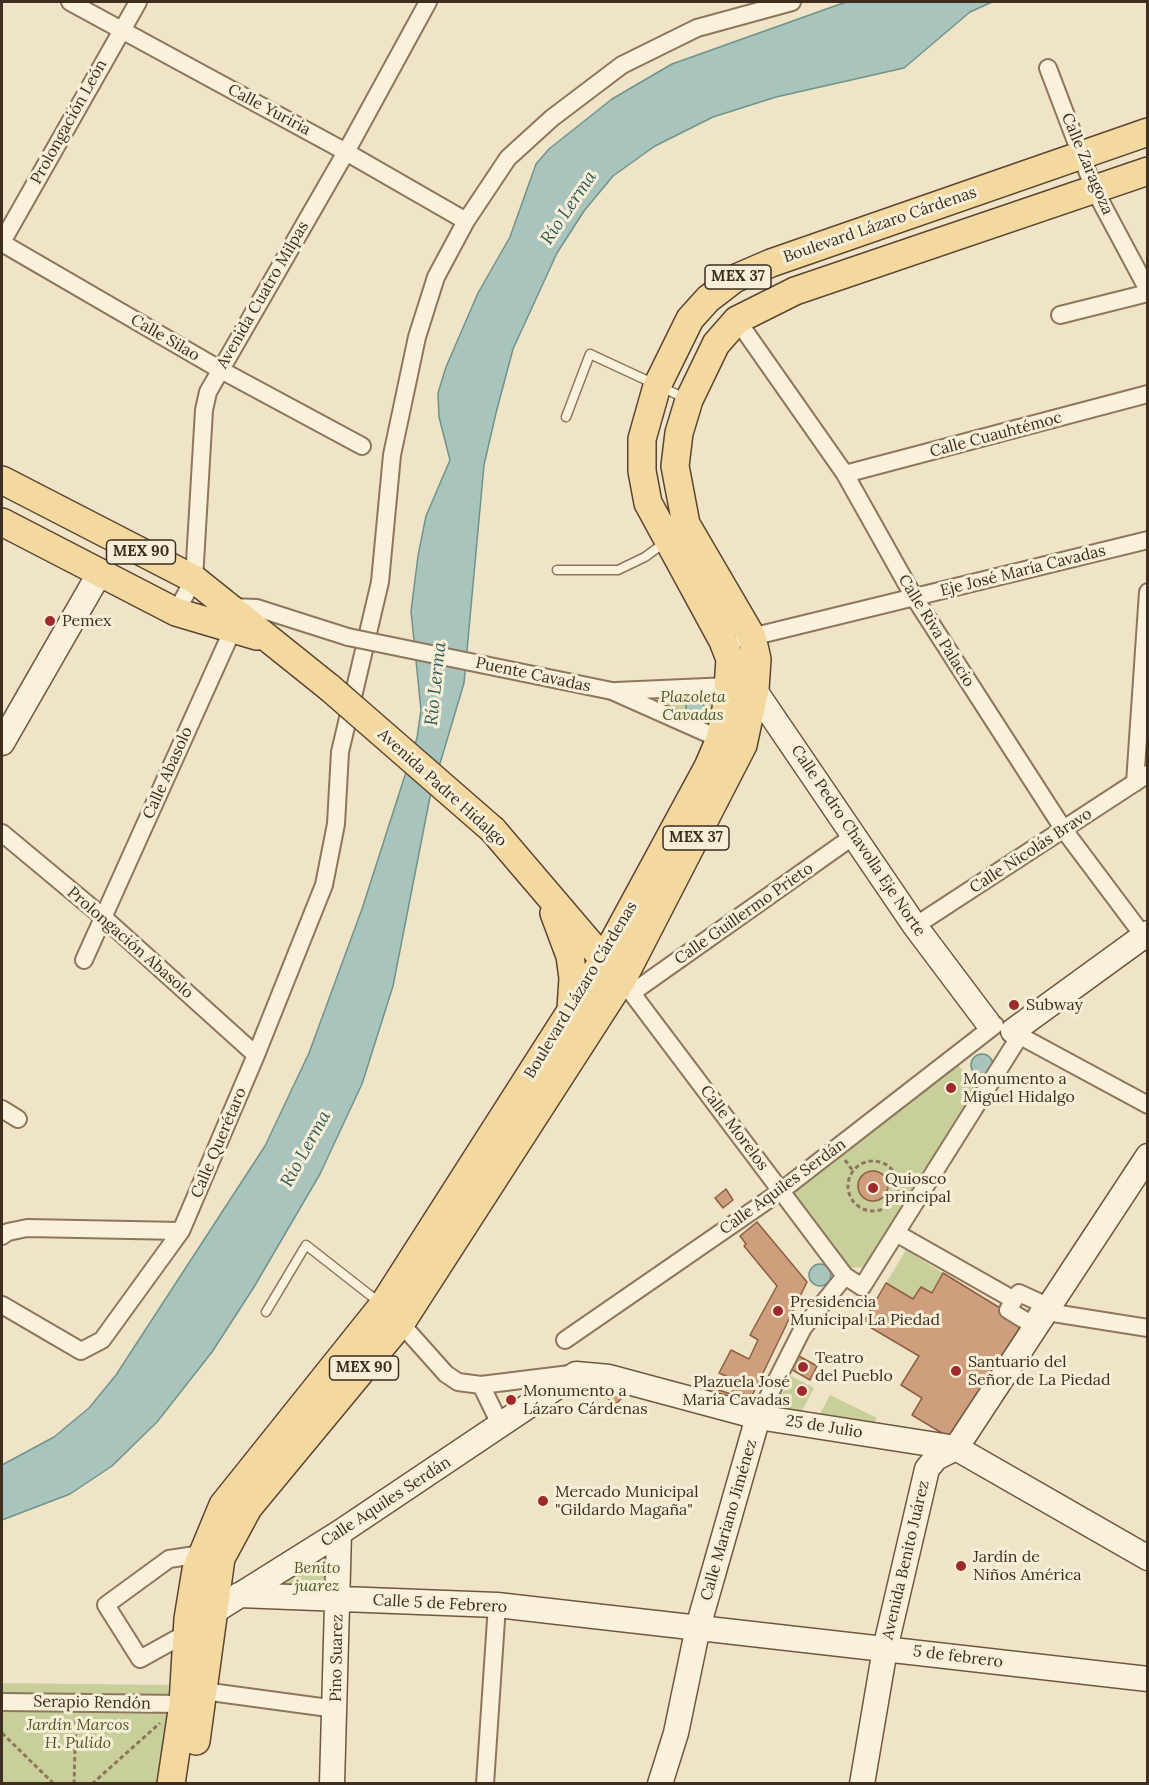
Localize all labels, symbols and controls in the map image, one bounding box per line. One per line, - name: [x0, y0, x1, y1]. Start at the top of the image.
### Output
- street label: Prolongación León: [27, 56, 111, 188]
- street label: Calle Yuriria: [224, 80, 314, 140]
- street label: Calle Zaragoza: [1057, 110, 1117, 218]
- water label: Río Lerma: [537, 167, 601, 249]
- street label: Boulevard Lázaro Cárdenas: [781, 183, 979, 267]
- street label: Avenida Cuatro Milpas: [213, 218, 313, 372]
- road number: MEX 37: [705, 265, 771, 289]
- street label: Calle Silao: [127, 311, 203, 365]
- street label: Calle Cuauhtémoc: [928, 408, 1064, 462]
- road number: MEX 90: [106, 540, 176, 564]
- street label: Eje José María Cavadas: [938, 541, 1108, 601]
- street label: Calle Riva Palacio: [894, 571, 978, 691]
- place label: Pemex: [62, 611, 112, 631]
- marker: Pemex: [43, 614, 57, 628]
- water label: Río Lerma: [421, 641, 451, 727]
- street label: Puente Cavadas: [474, 653, 592, 697]
- park label: Plazoleta Cavadas: [660, 687, 726, 725]
- street label: Calle Abasolo: [139, 724, 197, 822]
- street label: Avenida Padre Hidalgo: [374, 725, 510, 851]
- street label: Calle Pedro Chavolla Eje Norte: [787, 742, 929, 940]
- street label: Calle Nicolás Bravo: [966, 804, 1096, 898]
- road number: MEX 37: [663, 826, 729, 850]
- street label: Calle Guillermo Prieto: [671, 859, 817, 969]
- street label: Prolongación Abasolo: [63, 883, 197, 1003]
- street label: Boulevard Lázaro Cárdenas: [520, 898, 642, 1082]
- place label: Subway: [1026, 995, 1083, 1015]
- marker: Subway: [1007, 998, 1021, 1012]
- place label: Monumento a Miguel Hidalgo: [963, 1069, 1075, 1107]
- marker: Monumento a Miguel Hidalgo: [944, 1081, 958, 1095]
- street label: Calle Morelos: [696, 1082, 772, 1174]
- street label: Calle Querétaro: [187, 1085, 251, 1201]
- water label: Río Lerma: [276, 1107, 336, 1191]
- street label: Calle Aquiles Serdán: [716, 1135, 850, 1239]
- place label: Quiosco principal: [885, 1169, 951, 1207]
- marker: Quiosco principal: [866, 1181, 880, 1195]
- place label: Presidencia Municipal La Piedad: [790, 1292, 940, 1330]
- marker: Presidencia Municipal La Piedad: [771, 1304, 785, 1318]
- place label: Teatro del Pueblo: [815, 1348, 893, 1386]
- place label: Santuario del Señor de La Piedad: [968, 1352, 1111, 1390]
- road number: MEX 90: [330, 1356, 398, 1380]
- marker: Teatro del Pueblo: [796, 1360, 810, 1374]
- marker: Santuario del Señor de La Piedad: [949, 1364, 963, 1378]
- place label: Plazuela José María Cavadas: [683, 1372, 790, 1410]
- place label: Monumento a Lázaro Cárdenas: [523, 1381, 648, 1419]
- marker: Plazuela José María Cavadas: [795, 1384, 809, 1398]
- marker: Monumento a Lázaro Cárdenas: [504, 1393, 518, 1407]
- street label: 25 de Julio: [784, 1411, 864, 1443]
- street label: Calle Mariano Jiménez: [697, 1437, 761, 1603]
- street label: Calle Aquiles Serdán: [317, 1453, 455, 1551]
- street label: Avenida Benito Juárez: [878, 1478, 934, 1642]
- place label: Mercado Municipal "Gildardo Magaña": [555, 1482, 699, 1520]
- marker: Mercado Municipal "Gildardo Magaña": [536, 1494, 550, 1508]
- place label: Jardín de Niños América: [973, 1547, 1082, 1585]
- park label: Benito juarez: [294, 1558, 340, 1596]
- marker: Jardín de Niños América: [954, 1559, 968, 1573]
- street label: Calle 5 de Febrero: [372, 1591, 508, 1617]
- street label: Pino Suarez: [327, 1614, 347, 1702]
- street label: 5 de febrero: [912, 1642, 1004, 1672]
- street label: Serapio Rendón: [33, 1692, 151, 1714]
- park label: Jardín Marcos H. Pulido: [27, 1715, 129, 1753]

